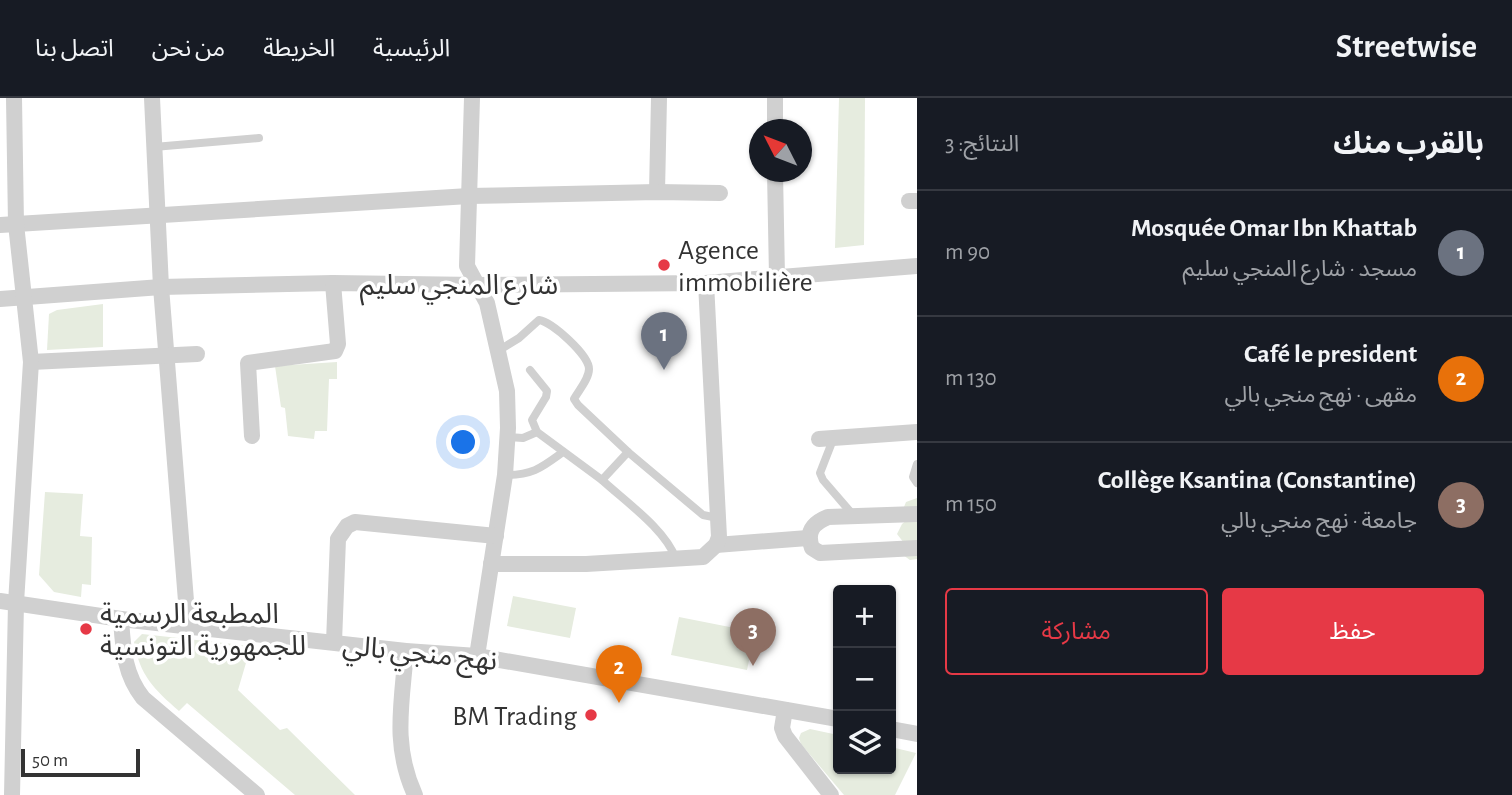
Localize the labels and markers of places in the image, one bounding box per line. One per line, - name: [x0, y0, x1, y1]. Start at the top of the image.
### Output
- place label: Agence immobilière: [678, 237, 813, 297]
- marker: Agence immobilière: [656, 257, 672, 273]
- pin: 1: [641, 312, 687, 370]
- place label: المطبعة الرسمية للجمهورية التونسية: [100, 601, 306, 662]
- pin: 3: [730, 608, 776, 666]
- marker: المطبعة الرسمية للجمهورية التونسية: [78, 621, 94, 637]
- pin: 2: [596, 645, 642, 703]
- place label: BM Trading: [452, 703, 577, 731]
- marker: BM Trading: [583, 707, 599, 723]

